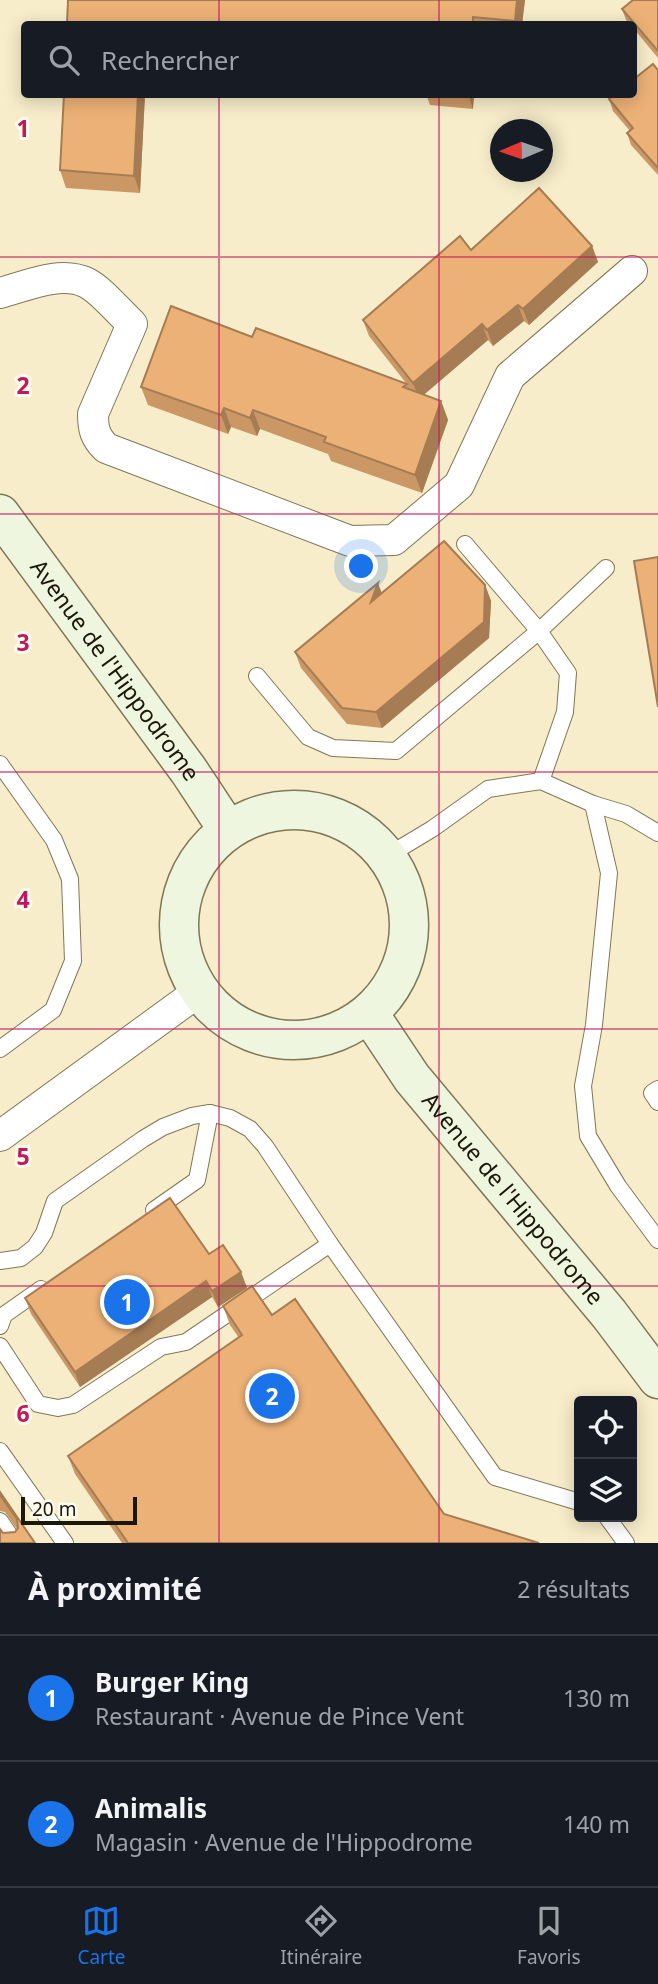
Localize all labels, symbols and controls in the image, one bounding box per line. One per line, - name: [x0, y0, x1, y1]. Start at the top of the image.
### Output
- search box: [21, 21, 637, 98]
- icon: search: [45, 41, 83, 79]
- text: Rechercher: [101, 42, 239, 78]
- text: 1: [16, 112, 30, 144]
- north arrow: [490, 119, 553, 182]
- text: 2: [16, 369, 30, 401]
- your location: [344, 549, 378, 583]
- street label: Avenue de l'Hippodrome: [23, 552, 208, 787]
- text: 3: [16, 626, 30, 658]
- text: 4: [16, 883, 30, 915]
- street label: Avenue de l'Hippodrome: [415, 1085, 612, 1311]
- text: 5: [16, 1140, 30, 1172]
- pin: 1: [104, 1276, 150, 1328]
- pin: 2: [249, 1370, 295, 1422]
- map controls: [574, 1396, 637, 1522]
- button: locate: [574, 1396, 637, 1459]
- text: 6: [16, 1397, 30, 1429]
- button: layers: [574, 1459, 637, 1522]
- scale bar: [21, 1494, 136, 1526]
- text: 20 m: [32, 1496, 76, 1522]
- text: À proximité: [28, 1568, 202, 1609]
- text: 2 résultats: [517, 1573, 630, 1605]
- text: Burger King: [95, 1664, 249, 1700]
- text: 1: [44, 1682, 58, 1714]
- text: 130 m: [563, 1682, 630, 1714]
- text: Restaurant · Avenue de Pince Vent: [95, 1700, 464, 1732]
- text: Animalis: [95, 1790, 207, 1826]
- text: 2: [44, 1808, 58, 1840]
- text: 140 m: [563, 1808, 630, 1840]
- text: Magasin · Avenue de l'Hippodrome: [95, 1826, 473, 1858]
- tab: Carte: [77, 1902, 126, 1970]
- tab: Itinéraire: [280, 1902, 362, 1970]
- tab: Favoris: [517, 1902, 581, 1970]

